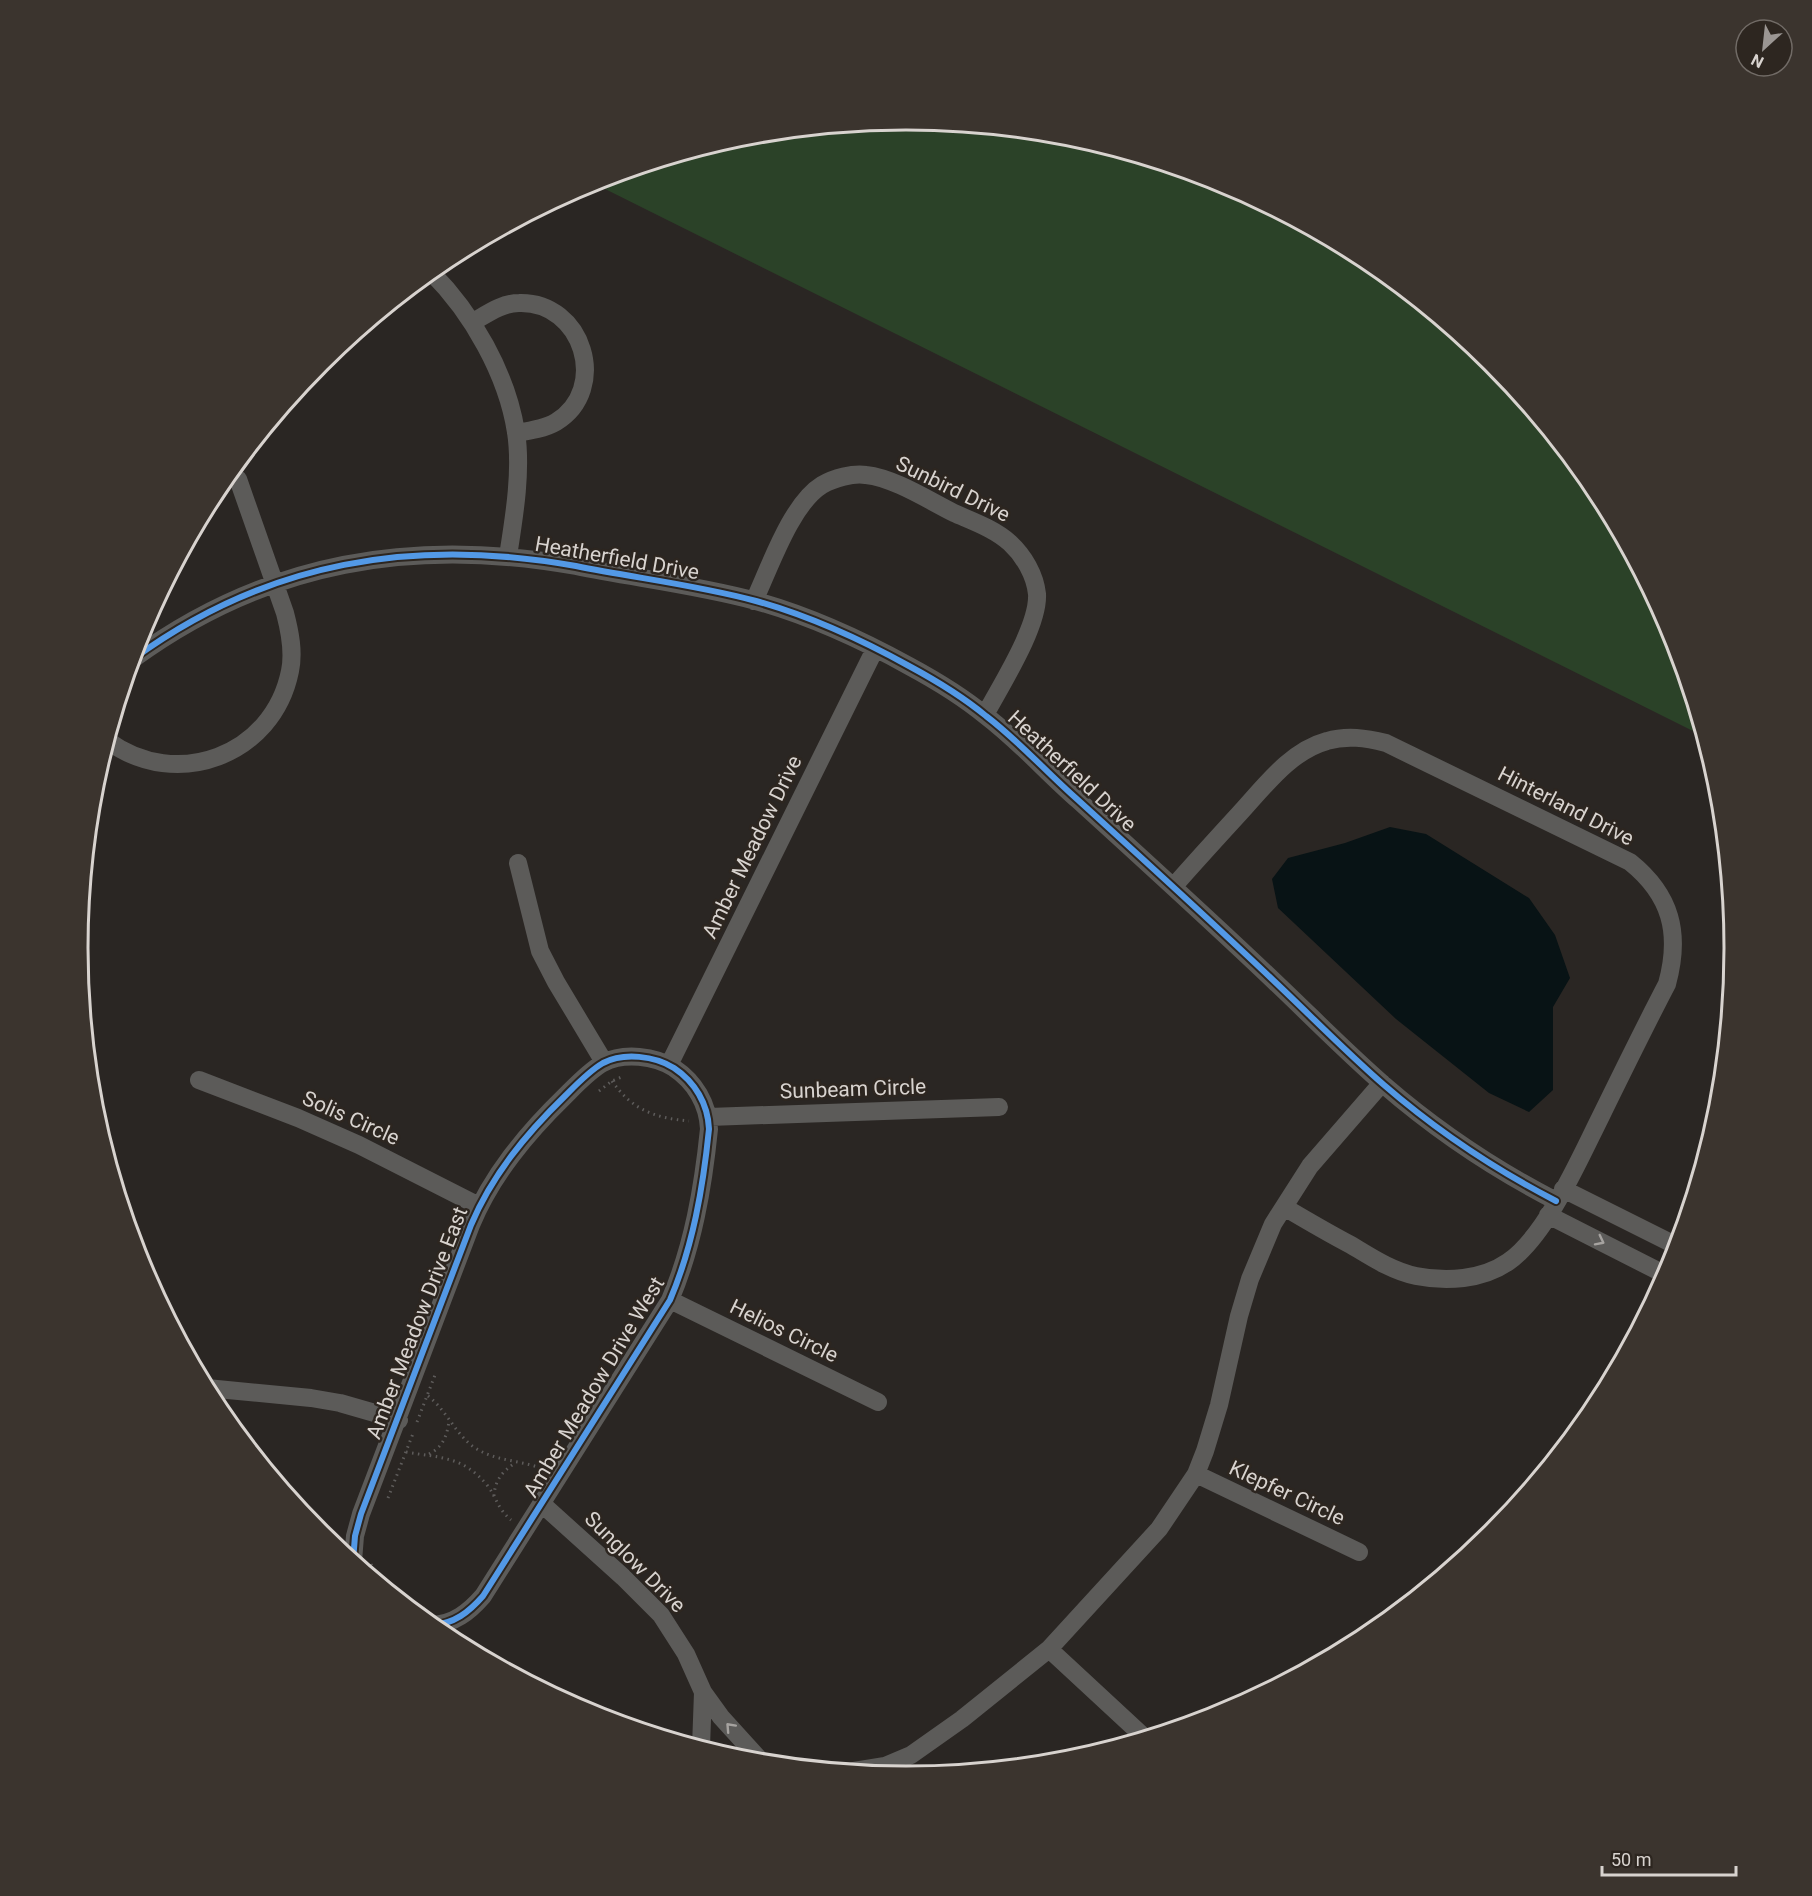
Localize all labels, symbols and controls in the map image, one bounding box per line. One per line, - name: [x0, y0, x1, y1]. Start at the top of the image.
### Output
- north arrow: [1734, 18, 1794, 78]
- text: N: [1748, 50, 1767, 72]
- street label: Sunbird Drive: [892, 451, 1014, 527]
- street label: Heatherfield Drive: [533, 532, 701, 584]
- street label: Heatherfield Drive: [1003, 706, 1141, 836]
- street label: Amber Meadow Drive: [697, 752, 807, 942]
- street label: Hinterland Drive: [1494, 761, 1638, 851]
- street label: Sunbeam Circle: [779, 1074, 927, 1104]
- street label: Solis Circle: [299, 1086, 403, 1150]
- street label: Amber Meadow Drive East: [362, 1204, 472, 1442]
- one-way arrow: [1594, 1234, 1605, 1246]
- street label: Amber Meadow Drive West: [519, 1272, 669, 1501]
- street label: Helios Circle: [726, 1295, 842, 1367]
- street label: Klepfer Circle: [1225, 1456, 1349, 1530]
- street label: Sunglow Drive: [580, 1507, 690, 1617]
- one-way arrow: [726, 1723, 737, 1734]
- scale bar: [1602, 1839, 1736, 1877]
- text: 50 m: [1611, 1849, 1651, 1870]

